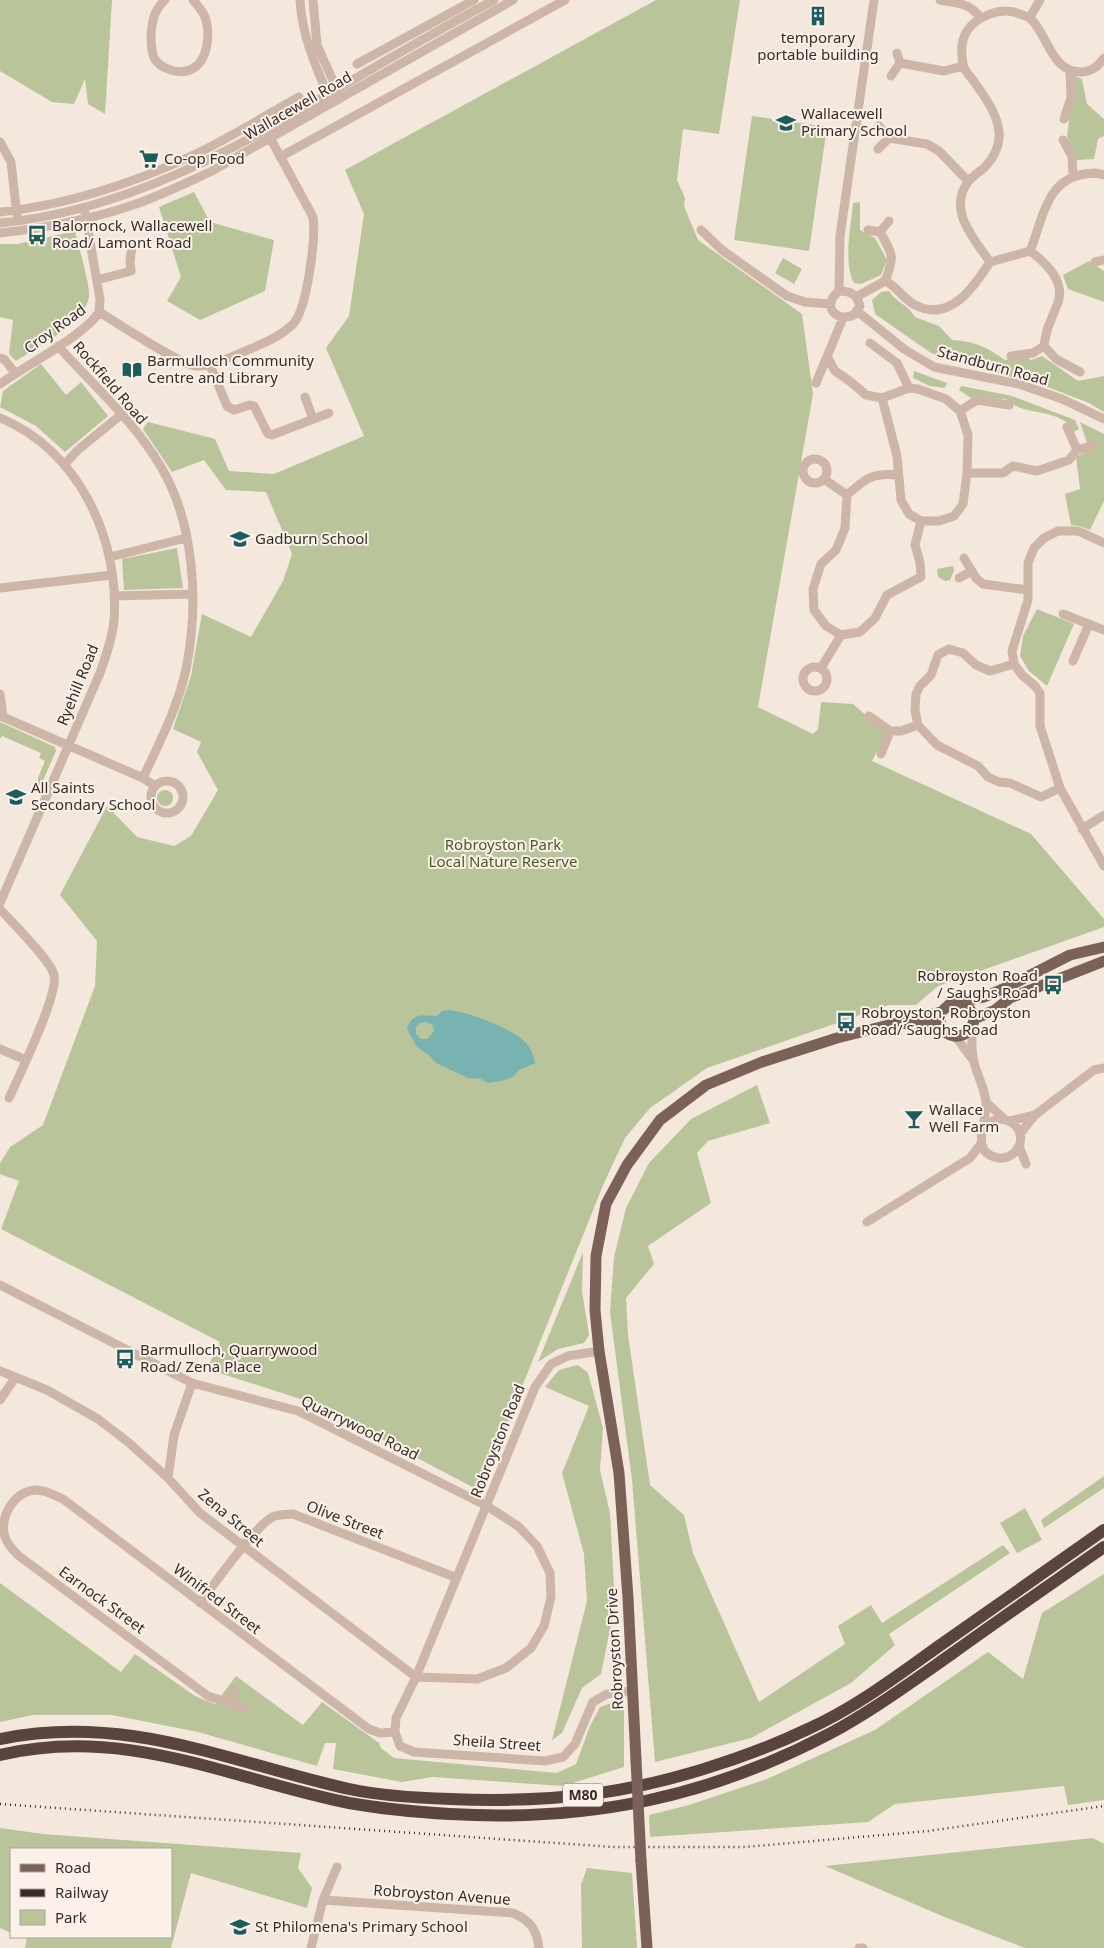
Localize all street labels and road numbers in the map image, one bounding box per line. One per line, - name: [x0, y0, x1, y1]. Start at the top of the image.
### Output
- street label: Wallacewell Road: [240, 66, 355, 144]
- street label: Croy Road: [20, 299, 89, 357]
- street label: Rockfield Road: [69, 336, 152, 428]
- street label: Standburn Road: [935, 341, 1051, 390]
- street label: Ryehill Road: [52, 641, 103, 728]
- street label: Robroyston Road: [465, 1381, 529, 1500]
- street label: Quarrywood Road: [298, 1390, 423, 1464]
- street label: Zena Street: [194, 1484, 269, 1551]
- street label: Olive Street: [304, 1495, 387, 1543]
- street label: Winifred Street: [169, 1558, 266, 1638]
- street label: Earnock Street: [55, 1561, 150, 1638]
- street label: Robroyston Drive: [601, 1588, 627, 1710]
- street label: Sheila Street: [453, 1729, 542, 1755]
- road number: M80: [563, 1784, 603, 1806]
- street label: Robroyston Avenue: [373, 1879, 511, 1909]

